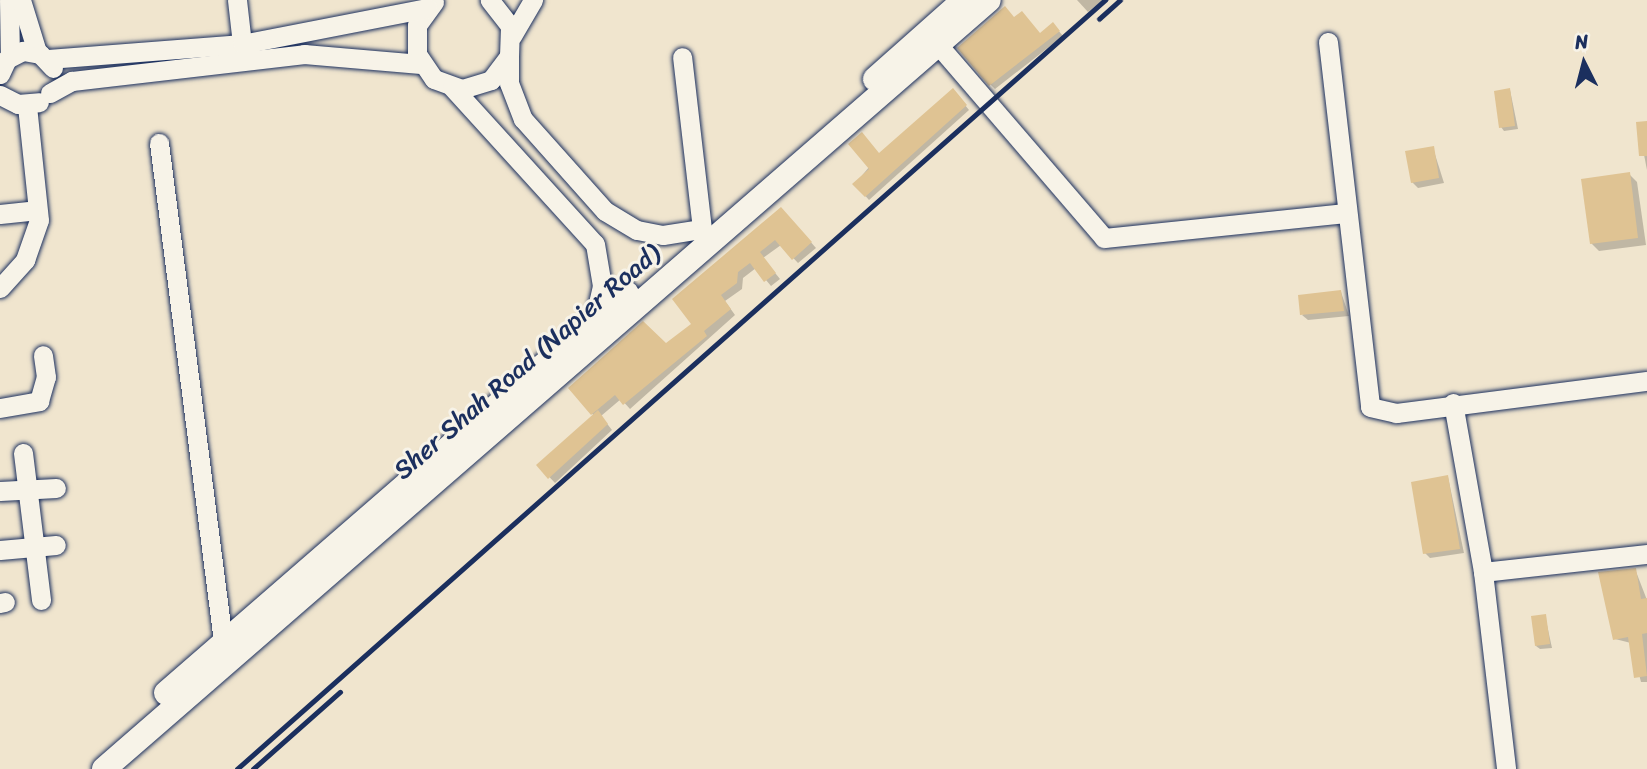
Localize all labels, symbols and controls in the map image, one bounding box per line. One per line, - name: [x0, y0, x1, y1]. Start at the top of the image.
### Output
- text: N: [1573, 25, 1590, 59]
- north arrow: [1549, 28, 1619, 98]
- street label: Sher Shah Road (Napier Road): [387, 238, 667, 486]

